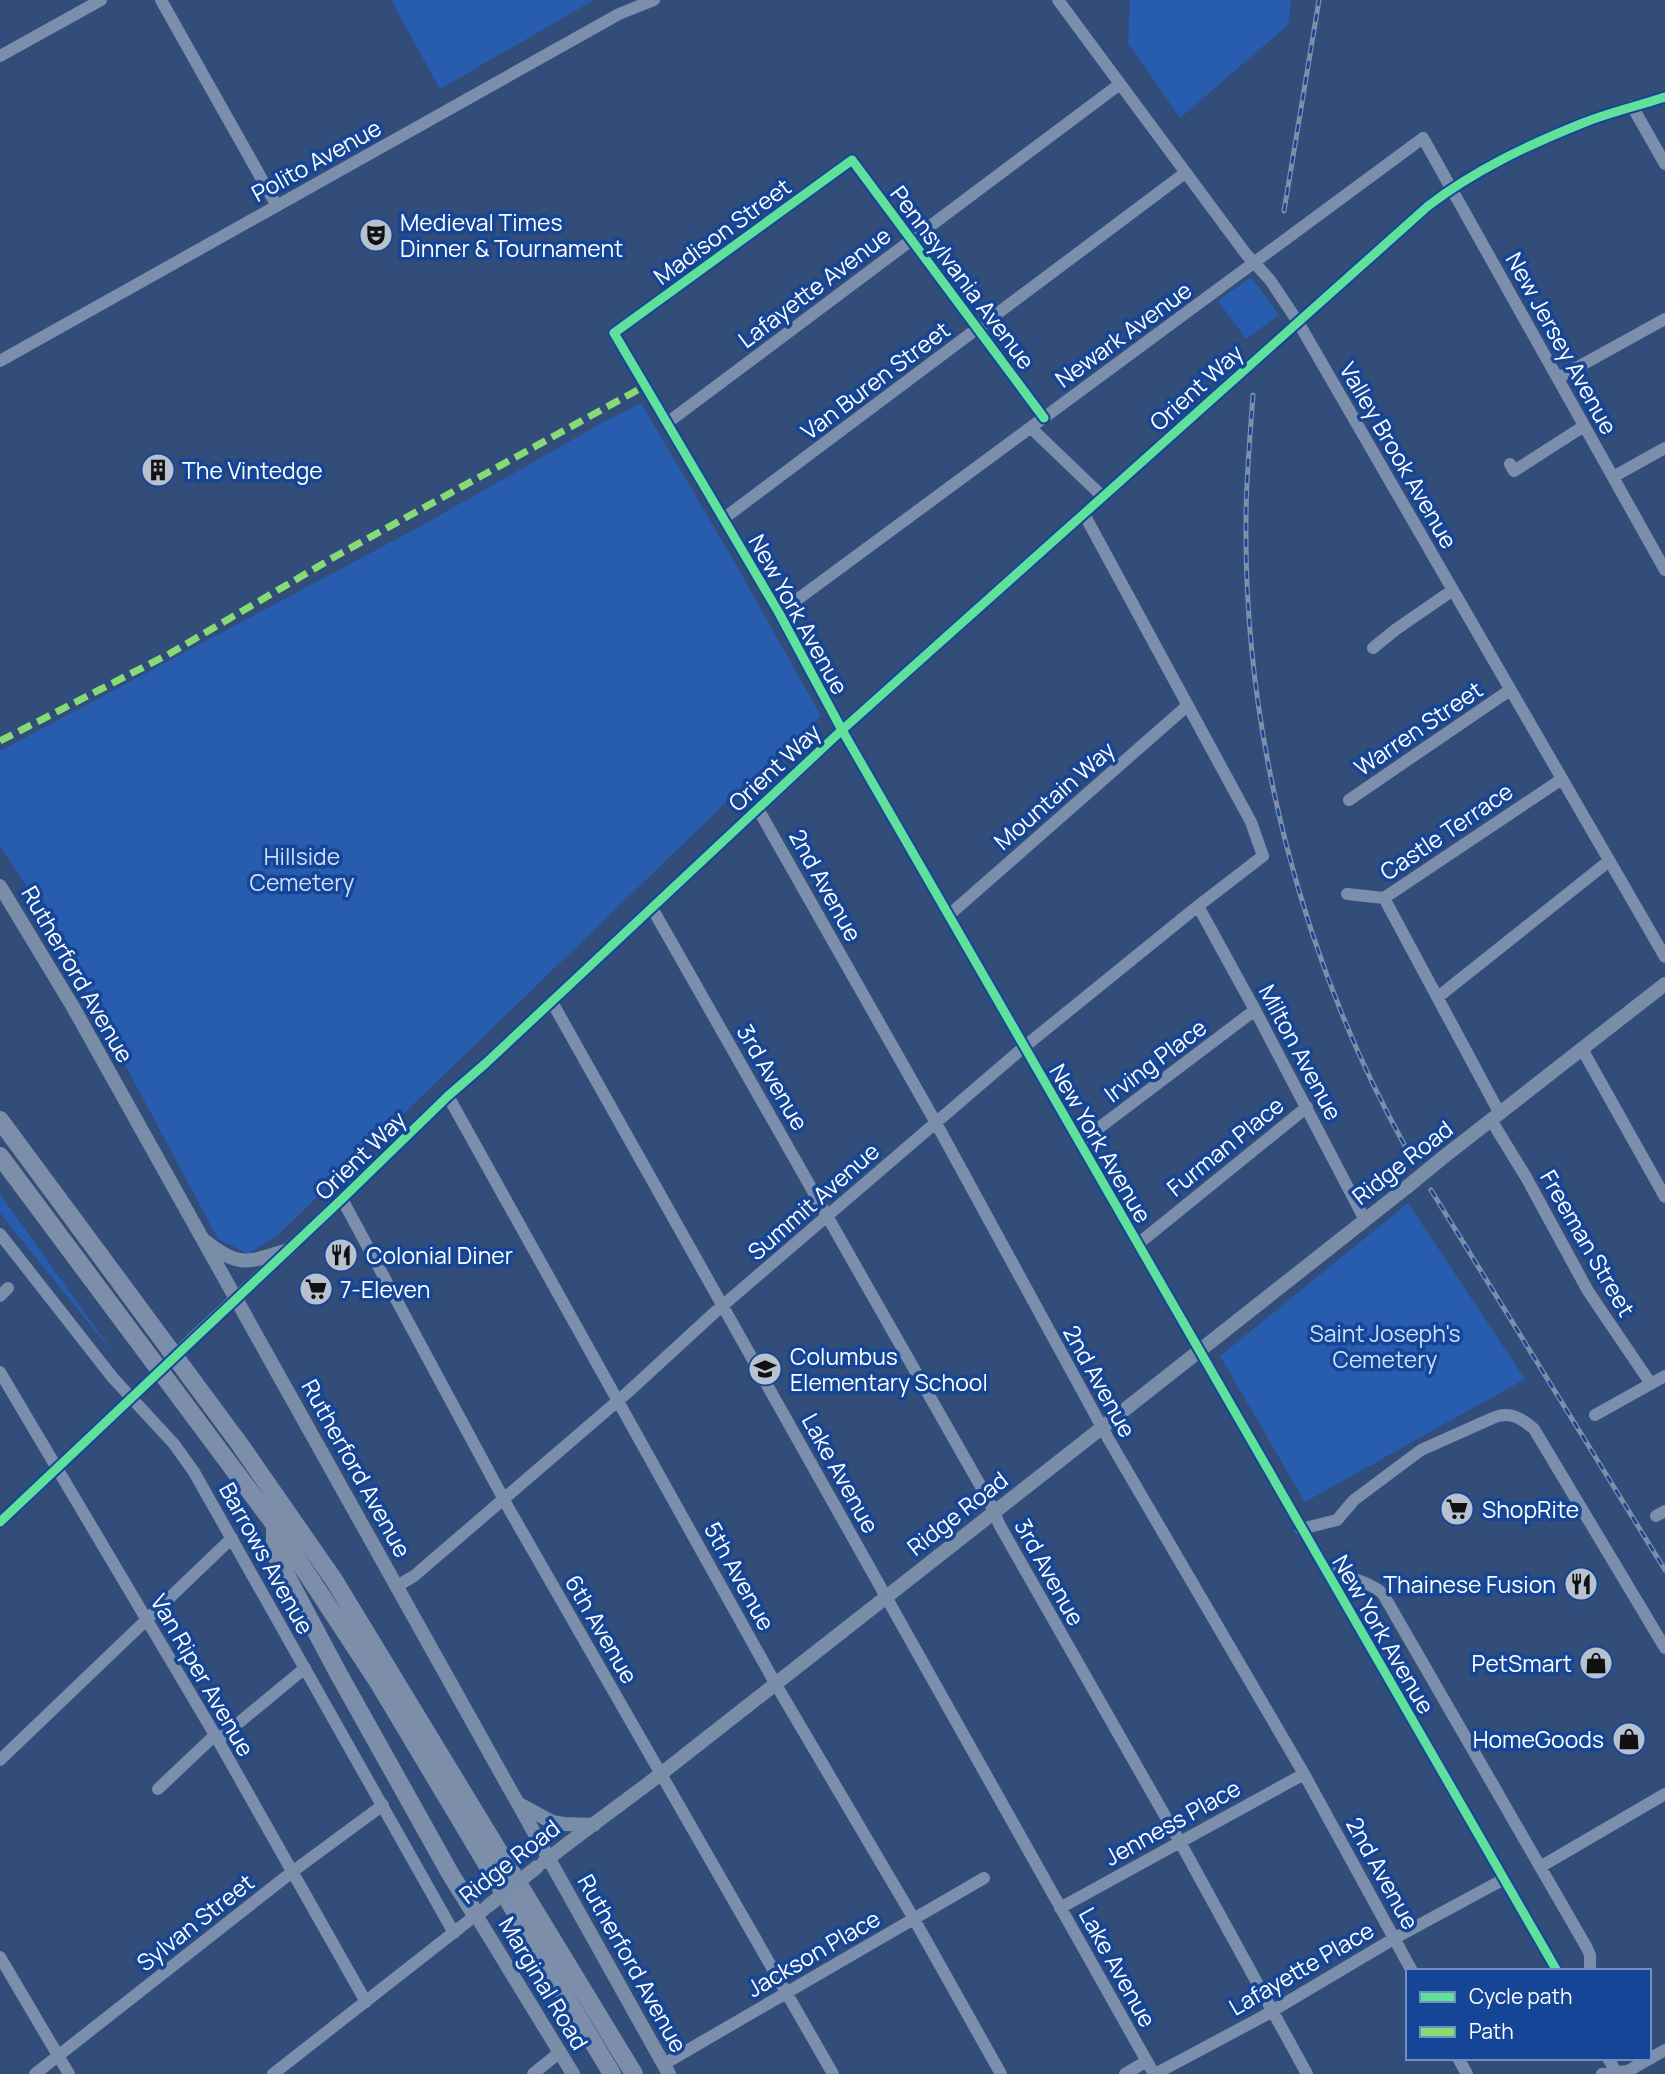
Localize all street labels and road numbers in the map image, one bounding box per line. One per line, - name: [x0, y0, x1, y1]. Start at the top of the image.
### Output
- street label: Polito Avenue: [245, 111, 387, 209]
- street label: Madison Street: [647, 170, 797, 292]
- street label: Pennsylvania Avenue: [883, 179, 1043, 375]
- street label: Lafayette Avenue: [731, 219, 897, 355]
- street label: New Jersey Avenue: [1499, 246, 1625, 440]
- street label: Newark Avenue: [1048, 274, 1198, 394]
- street label: Van Buren Street: [794, 313, 956, 447]
- street label: Orient Way: [1142, 336, 1250, 438]
- street label: Valley Brook Avenue: [1333, 356, 1465, 554]
- street label: New York Avenue: [742, 528, 856, 700]
- street label: Warren Street: [1347, 673, 1489, 783]
- street label: Orient Way: [721, 716, 827, 818]
- street label: Mountain Way: [987, 734, 1121, 856]
- street label: Castle Terrace: [1373, 775, 1519, 887]
- street label: 2nd Avenue: [782, 823, 870, 947]
- street label: Rutherford Avenue: [14, 880, 142, 1068]
- street label: Milton Avenue: [1252, 979, 1350, 1125]
- street label: Irving Place: [1097, 1011, 1213, 1109]
- street label: 3rd Avenue: [730, 1018, 816, 1136]
- street label: New York Avenue: [1042, 1058, 1160, 1228]
- street label: Furman Place: [1160, 1089, 1290, 1203]
- street label: Orient Way: [307, 1103, 413, 1207]
- street label: Ridge Road: [1345, 1113, 1459, 1211]
- street label: Summit Avenue: [740, 1135, 886, 1267]
- street label: Freeman Street: [1533, 1164, 1643, 1322]
- street label: 2nd Avenue: [1056, 1319, 1144, 1443]
- street label: Rutherford Avenue: [295, 1373, 419, 1563]
- street label: Lake Avenue: [795, 1407, 887, 1539]
- street label: Ridge Road: [900, 1464, 1014, 1562]
- street label: Barrows Avenue: [212, 1476, 322, 1640]
- street label: 3rd Avenue: [1007, 1513, 1093, 1631]
- street label: 5th Avenue: [697, 1516, 783, 1636]
- street label: New York Avenue: [1325, 1549, 1443, 1719]
- street label: 6th Avenue: [558, 1569, 646, 1689]
- street label: Van Riper Avenue: [144, 1588, 262, 1762]
- street label: Jenness Place: [1098, 1771, 1246, 1873]
- street label: 2nd Avenue: [1339, 1811, 1427, 1935]
- street label: Ridge Road: [452, 1812, 566, 1910]
- street label: Sylvan Street: [130, 1866, 260, 1978]
- street label: Rutherford Avenue: [571, 1868, 695, 2058]
- street label: Lake Avenue: [1072, 1901, 1164, 2033]
- street label: Jackson Place: [740, 1902, 886, 2004]
- street label: Marginal Road: [492, 1911, 596, 2055]
- street label: Lafayette Place: [1223, 1914, 1379, 2022]

